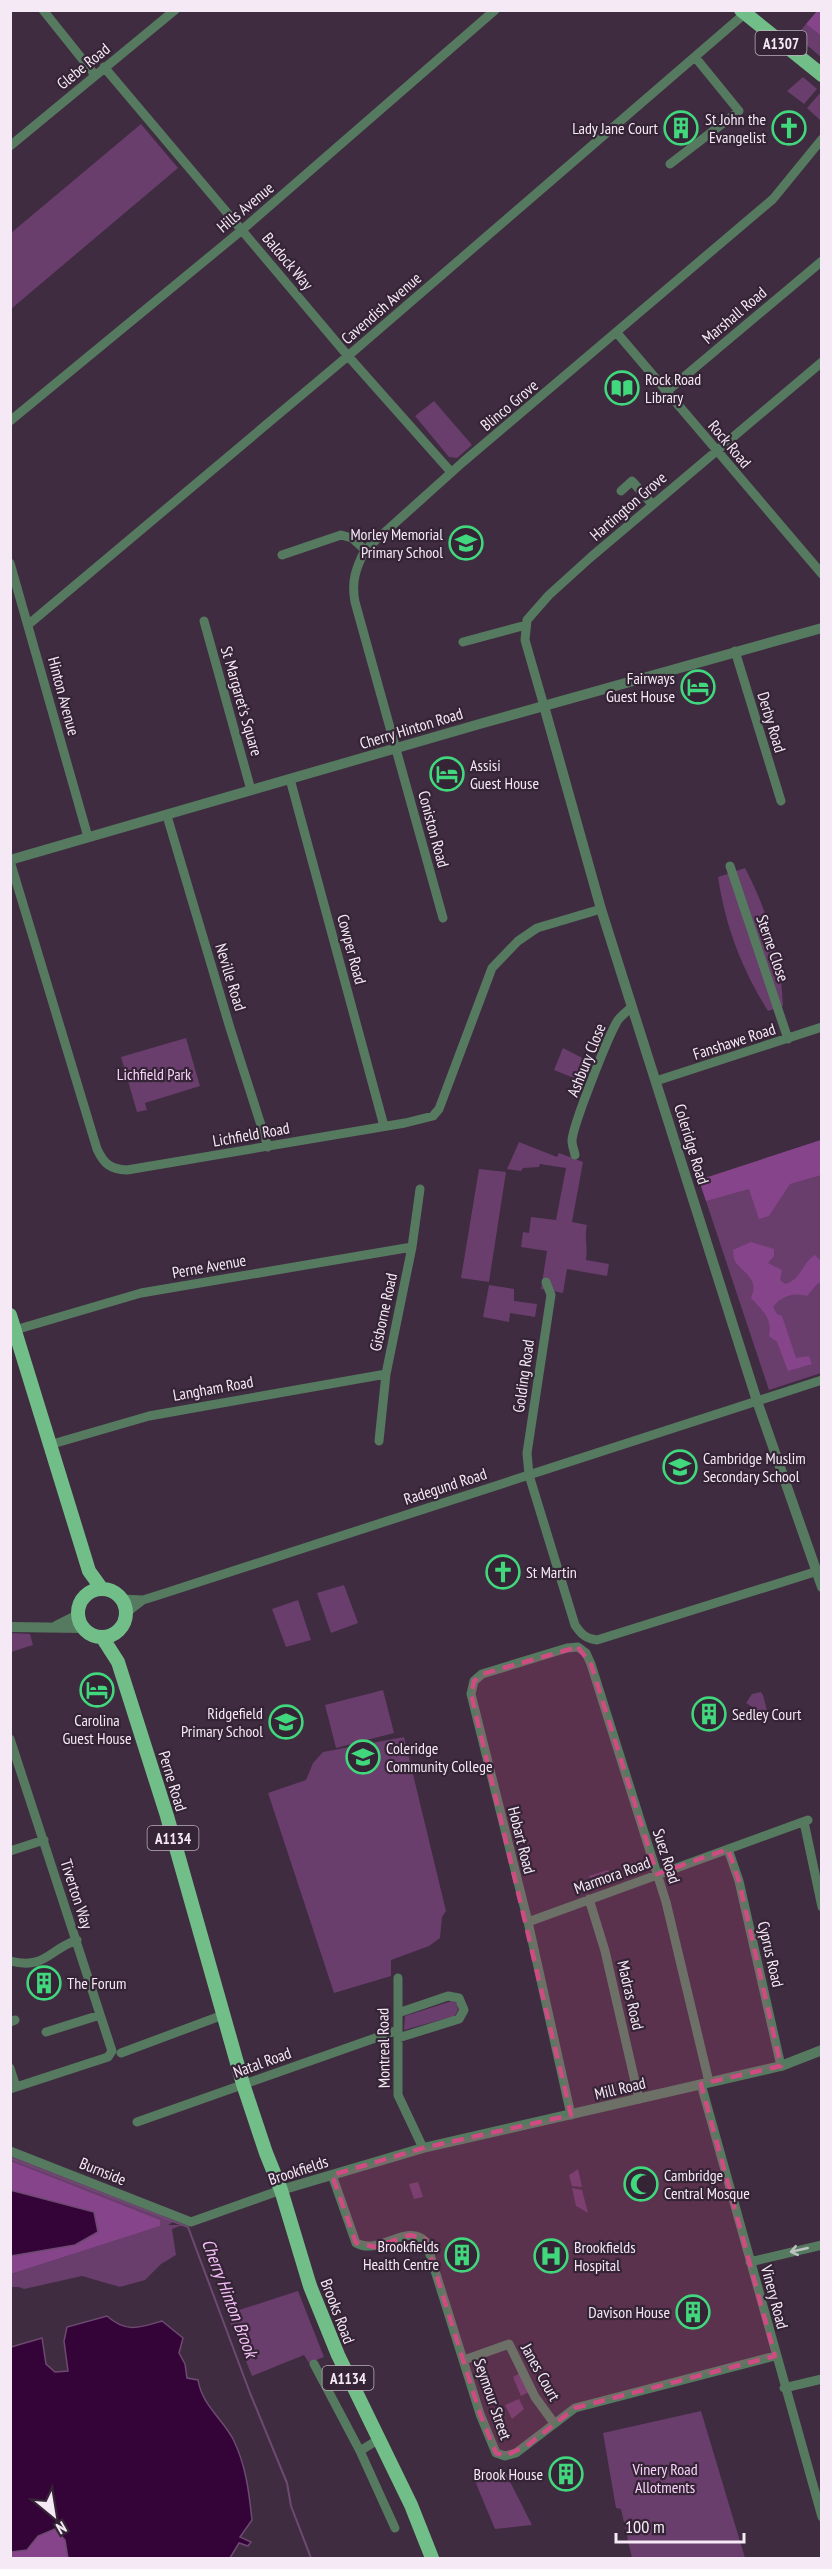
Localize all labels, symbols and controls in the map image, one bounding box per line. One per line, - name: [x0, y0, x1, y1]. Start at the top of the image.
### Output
- road number: A1307: [756, 31, 806, 55]
- street label: Glebe Road: [52, 39, 114, 93]
- place label: St John the Evangelist: [705, 109, 767, 147]
- building icon: Lady Jane Court: [663, 110, 699, 146]
- church icon: St John the Evangelist: [771, 110, 807, 146]
- place label: Lady Jane Court: [572, 118, 659, 138]
- street label: Hills Avenue: [212, 177, 278, 237]
- street label: Baldock Way: [258, 228, 318, 294]
- street label: Cavendish Avenue: [337, 268, 425, 348]
- street label: Marshall Road: [698, 282, 770, 348]
- place label: Rock Road Library: [645, 369, 701, 407]
- library icon: Rock Road Library: [604, 370, 640, 406]
- street label: Blinco Grove: [476, 375, 542, 435]
- street label: Rock Road: [704, 416, 756, 472]
- street label: Hartington Grove: [586, 467, 670, 545]
- place label: Morley Memorial Primary School: [350, 524, 443, 562]
- school or university icon: Morley Memorial Primary School: [448, 525, 484, 561]
- street label: St Margaret's Square: [217, 644, 267, 758]
- street label: Hinton Avenue: [44, 654, 84, 738]
- place label: Fairways Guest House: [606, 668, 675, 706]
- hotel icon: Fairways Guest House: [680, 669, 716, 705]
- street label: Derby Road: [753, 689, 791, 755]
- street label: Cherry Hinton Road: [357, 703, 465, 753]
- place label: Assisi Guest House: [470, 755, 539, 793]
- hotel icon: Assisi Guest House: [429, 756, 465, 792]
- street label: Coniston Road: [414, 788, 454, 870]
- street label: Cowper Road: [333, 912, 371, 986]
- street label: Sterne Close: [752, 912, 794, 984]
- street label: Neville Road: [211, 941, 251, 1013]
- street label: Fanshawe Road: [690, 1018, 778, 1064]
- street label: Ashbury Close: [562, 1020, 610, 1100]
- park label: Lichfield Park: [117, 1064, 192, 1084]
- street label: Coleridge Road: [670, 1101, 714, 1187]
- street label: Lichfield Road: [211, 1117, 291, 1151]
- street label: Perne Avenue: [170, 1250, 248, 1282]
- street label: Gisborne Road: [365, 1271, 401, 1353]
- street label: Golding Road: [508, 1338, 538, 1414]
- street label: Langham Road: [171, 1371, 255, 1405]
- place label: Cambridge Muslim Secondary School: [703, 1448, 806, 1486]
- school or university icon: Cambridge Muslim Secondary School: [662, 1449, 698, 1485]
- street label: Radegund Road: [401, 1463, 489, 1509]
- church icon: St Martin: [485, 1554, 521, 1590]
- place label: St Martin: [526, 1562, 577, 1582]
- hotel icon: Carolina Guest House: [79, 1672, 115, 1708]
- building icon: Sedley Court: [691, 1696, 727, 1732]
- place label: Ridgefield Primary School: [181, 1703, 263, 1741]
- school or university icon: Ridgefield Primary School: [268, 1704, 304, 1740]
- place label: Sedley Court: [732, 1704, 802, 1724]
- place label: Carolina Guest House: [62, 1710, 132, 1748]
- place label: Coleridge Community College: [386, 1738, 493, 1776]
- school or university icon: Coleridge Community College: [345, 1739, 381, 1775]
- street label: Perne Road: [154, 1748, 192, 1814]
- street label: Hobart Road: [504, 1804, 540, 1876]
- road number: A1134: [148, 1826, 198, 1850]
- street label: Suez Road: [649, 1826, 685, 1886]
- street label: Marmora Road: [571, 1852, 653, 1898]
- street label: Tiverton Way: [56, 1857, 98, 1931]
- street label: Cyprus Road: [754, 1919, 788, 1989]
- street label: Madras Road: [613, 1958, 649, 2032]
- building icon: The Forum: [26, 1965, 62, 2001]
- place label: The Forum: [67, 1973, 126, 1993]
- street label: Montreal Road: [372, 2008, 394, 2088]
- street label: Natal Road: [230, 2042, 294, 2082]
- street label: Mill Road: [593, 2072, 648, 2104]
- street label: Brookfields: [266, 2151, 330, 2189]
- street label: Burnside: [77, 2153, 129, 2189]
- place label: Cambridge Central Mosque: [664, 2165, 750, 2203]
- mosque icon: Cambridge Central Mosque: [623, 2166, 659, 2202]
- water label: Cherry Hinton Brook: [197, 2235, 264, 2362]
- place label: Brookfields Health Centre: [363, 2236, 439, 2274]
- building icon: Brookfields Health Centre: [444, 2237, 480, 2273]
- place label: Brookfields Hospital: [574, 2237, 636, 2275]
- hospital icon: Brookfields Hospital: [533, 2238, 569, 2274]
- one-way arrow: [789, 2245, 809, 2256]
- street label: Vinery Road: [757, 2262, 793, 2331]
- street label: Brooks Road: [316, 2276, 360, 2346]
- building icon: Davison House: [675, 2294, 711, 2330]
- place label: Davison House: [588, 2302, 670, 2322]
- street label: Janes Court: [517, 2339, 565, 2405]
- street label: Seymour Street: [470, 2356, 516, 2443]
- road number: A1134: [322, 2366, 374, 2390]
- building icon: Brook House: [548, 2456, 584, 2492]
- park label: Vinery Road Allotments: [631, 2459, 698, 2497]
- place label: Brook House: [474, 2464, 543, 2484]
- north arrow: [24, 2485, 84, 2545]
- scale bar: [616, 2506, 744, 2544]
- text: 100 m: [625, 2515, 665, 2538]
- text: N: [53, 2517, 70, 2539]

